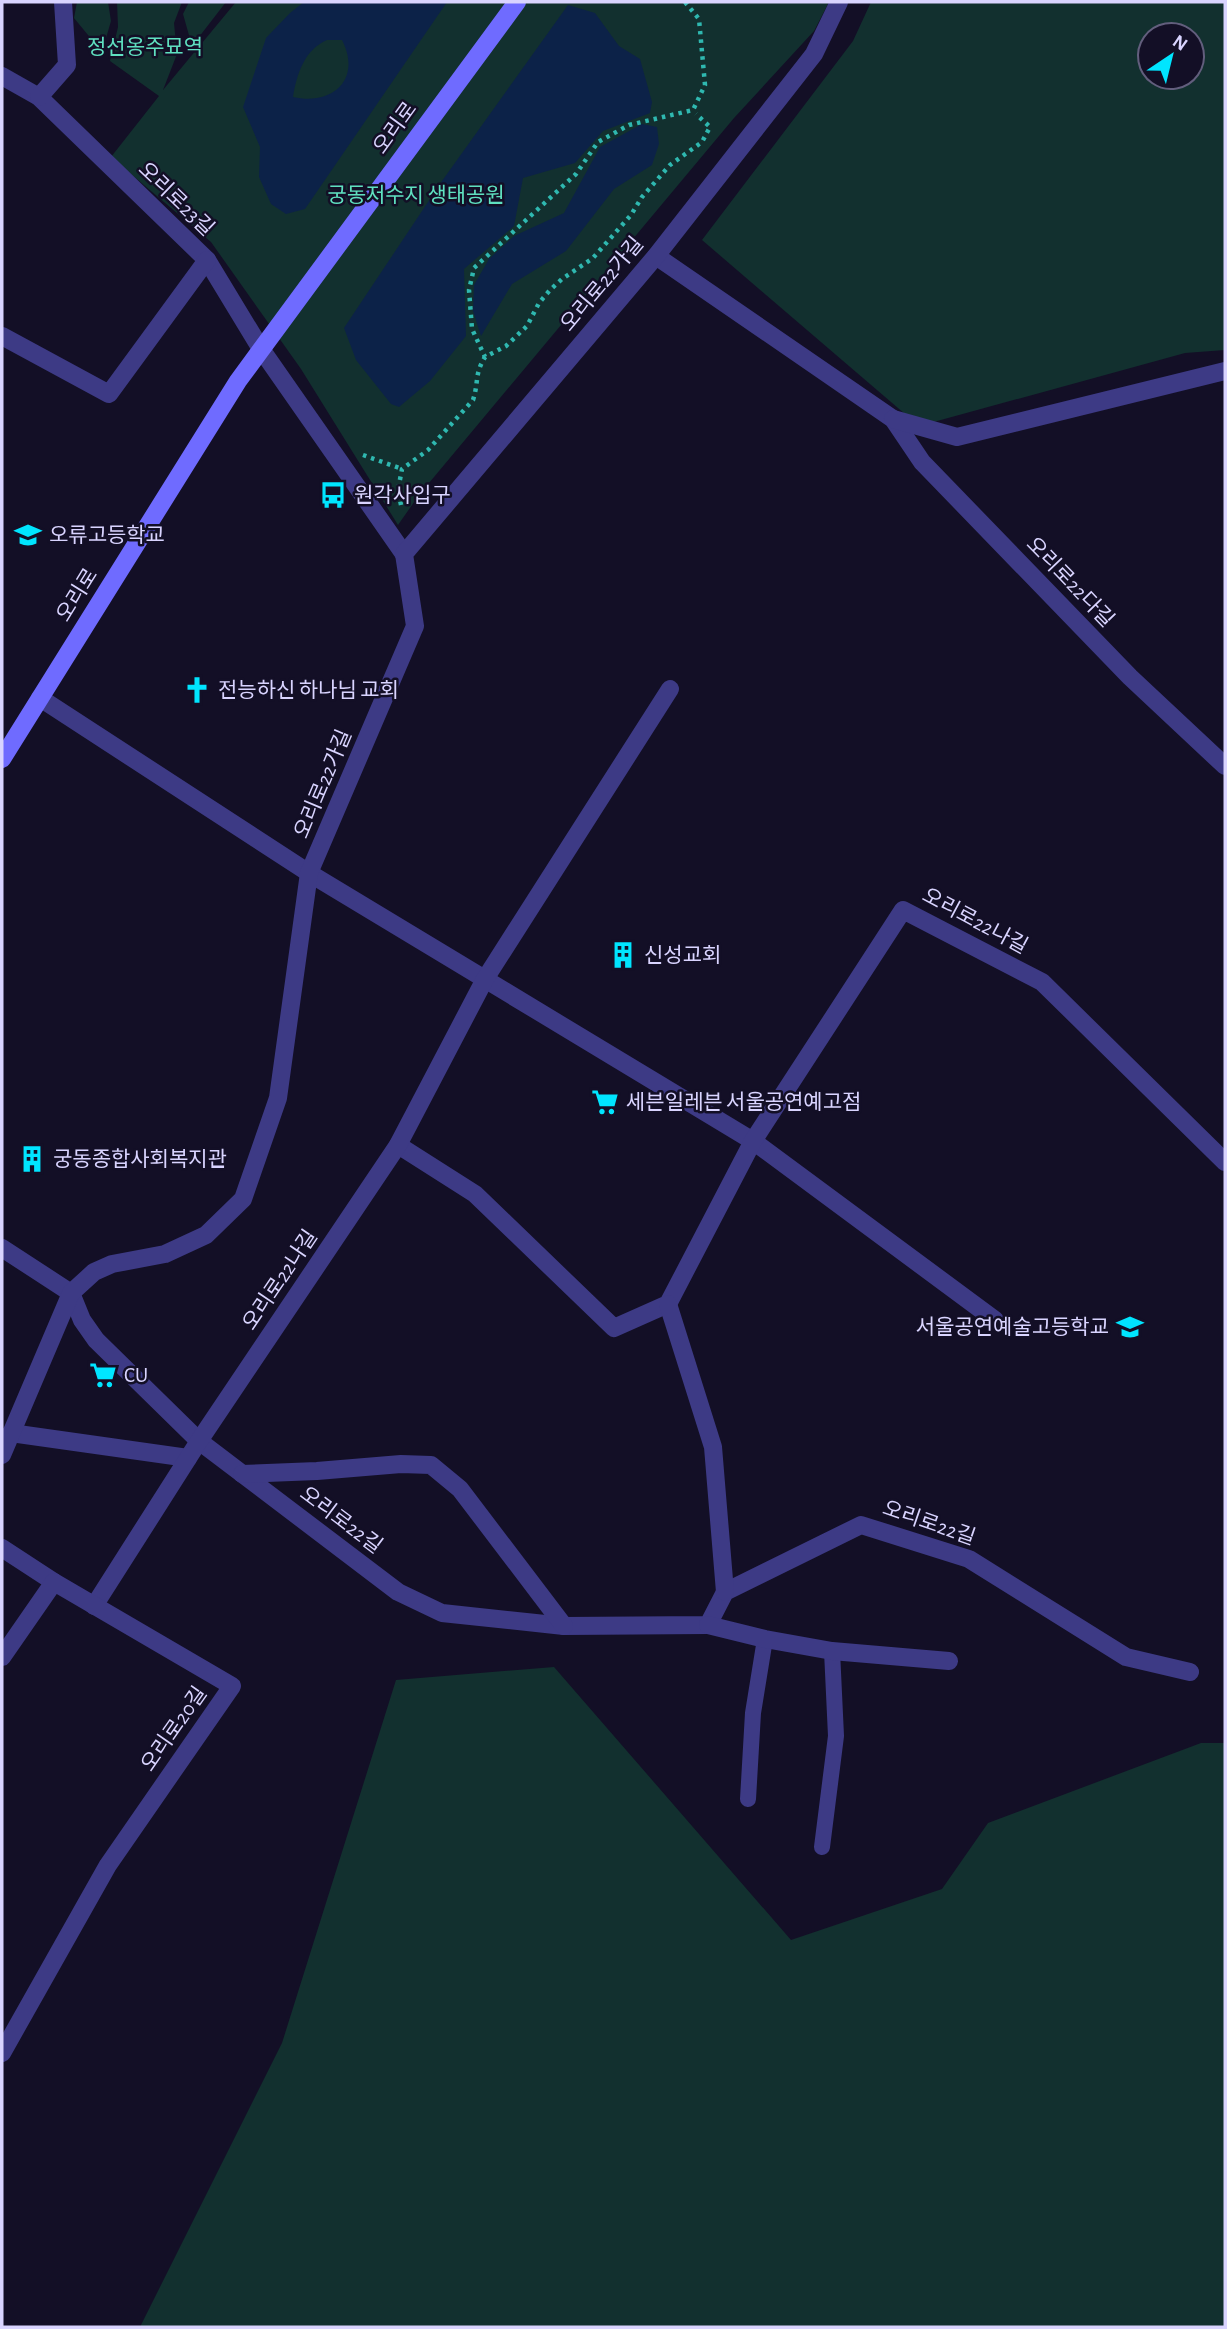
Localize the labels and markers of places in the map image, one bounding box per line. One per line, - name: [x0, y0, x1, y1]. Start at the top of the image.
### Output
- bus stop icon: 원각사입구: [318, 480, 348, 510]
- place label: 원각사입구: [354, 484, 451, 506]
- school or university icon: 오류고등학교: [13, 520, 43, 550]
- place label: 오류고등학교: [49, 524, 165, 546]
- church icon: 전능하신 하나님 교회: [182, 675, 212, 705]
- place label: 전능하신 하나님 교회: [218, 679, 399, 701]
- building icon: 신성교회: [608, 940, 638, 970]
- place label: 신성교회: [644, 944, 721, 966]
- supermarket icon: 세븐일레븐 서울공연예고점: [590, 1087, 620, 1117]
- place label: 세븐일레븐 서울공연예고점: [626, 1091, 861, 1113]
- building icon: 궁동종합사회복지관: [17, 1144, 47, 1174]
- place label: 궁동종합사회복지관: [53, 1148, 227, 1170]
- school or university icon: 서울공연예술고등학교: [1115, 1312, 1145, 1342]
- place label: 서울공연예술고등학교: [916, 1316, 1109, 1338]
- supermarket icon: CU: [88, 1360, 118, 1390]
- place label: CU: [124, 1365, 148, 1386]

